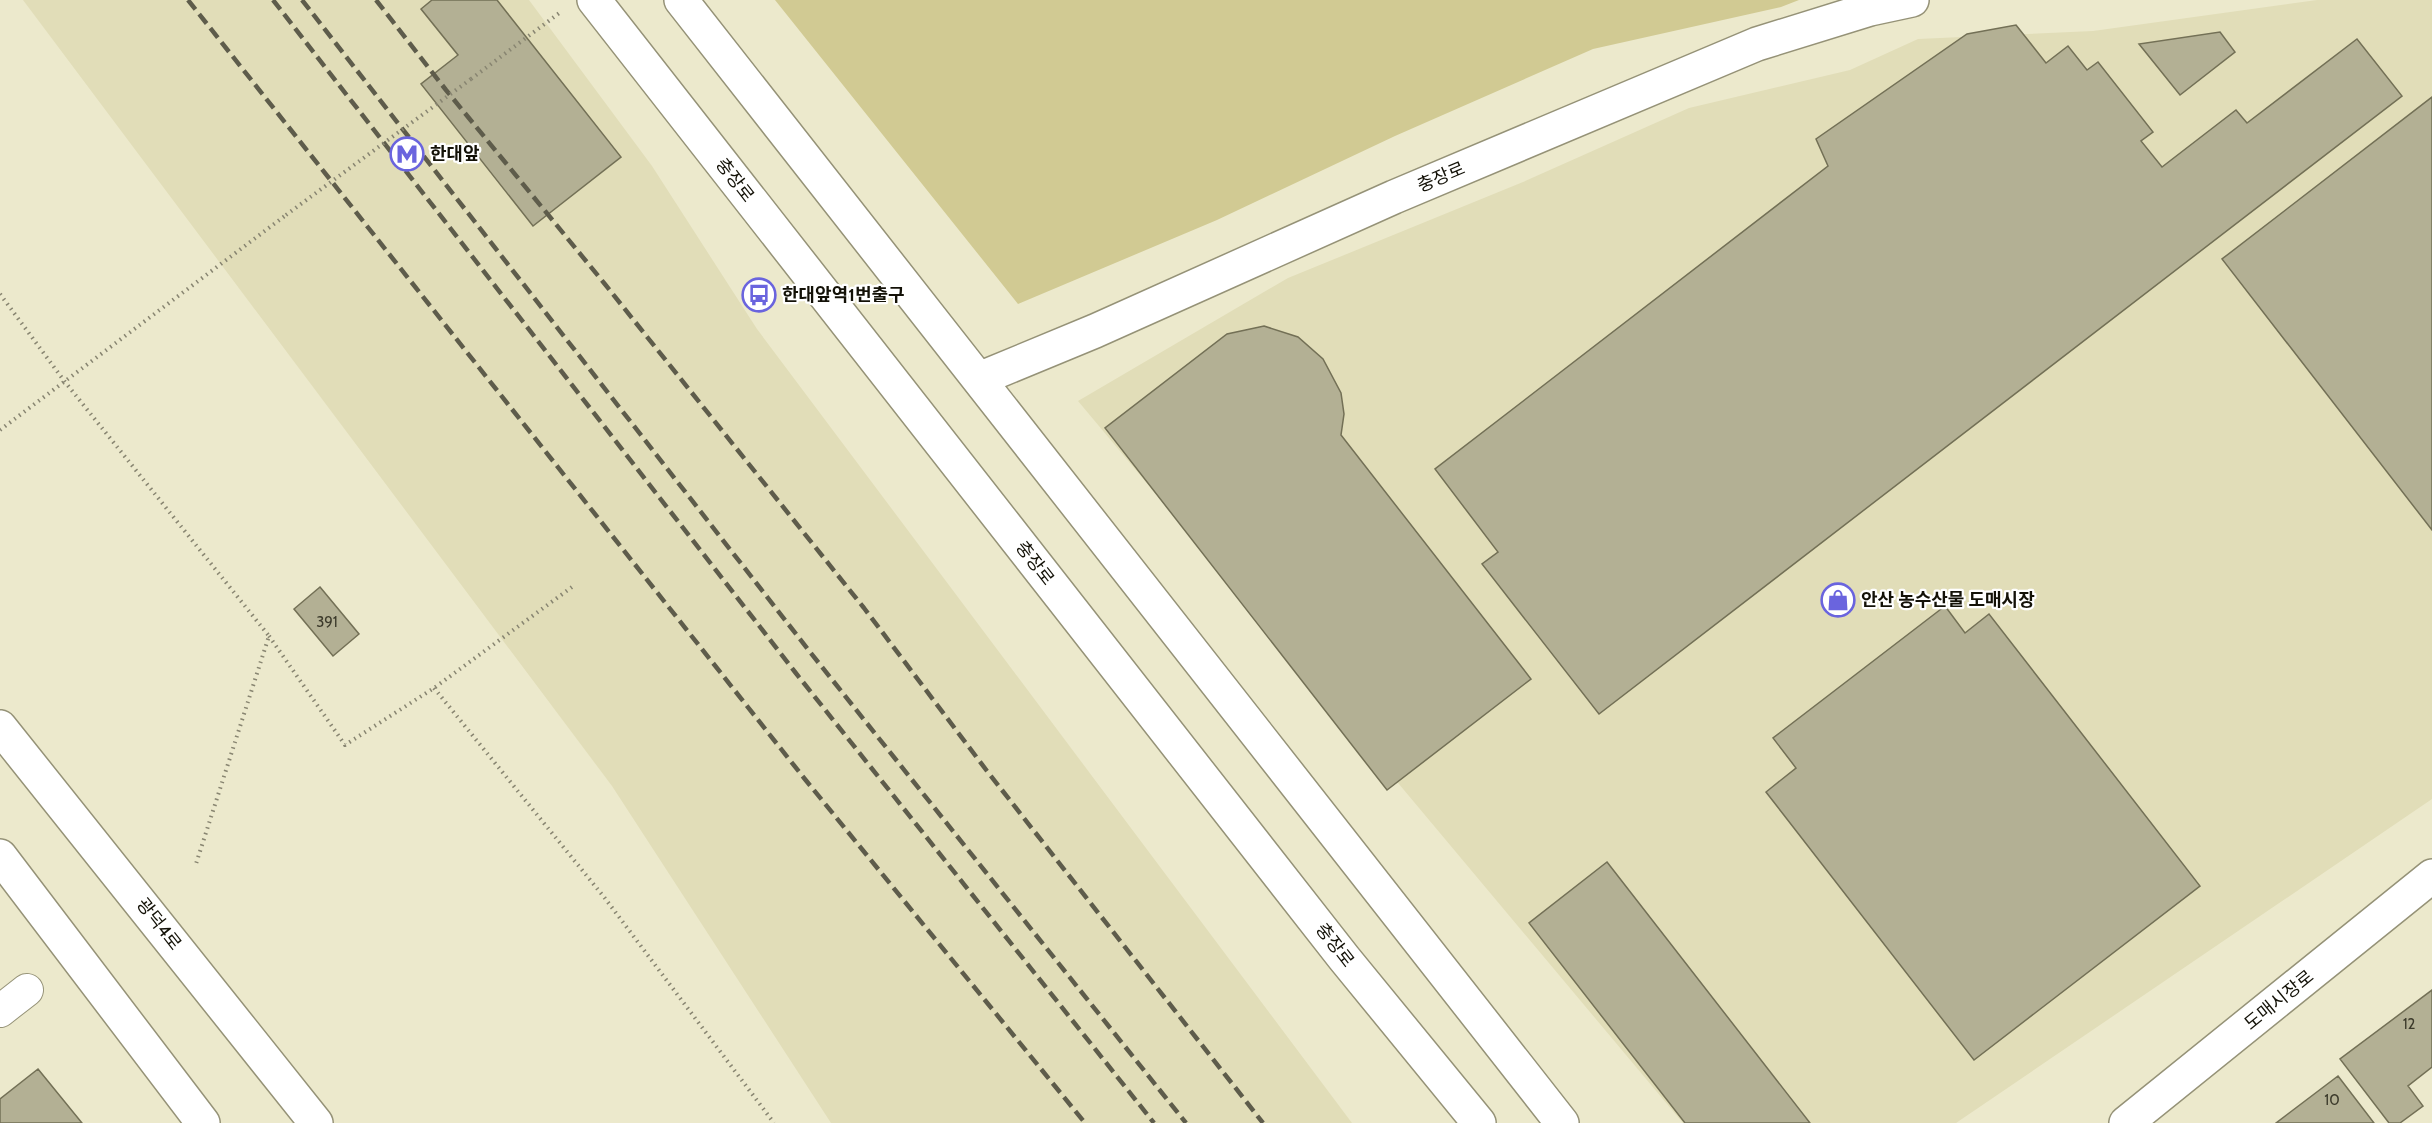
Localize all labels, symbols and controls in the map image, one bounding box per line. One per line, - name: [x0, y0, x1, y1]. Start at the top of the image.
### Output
- metro station icon: 한대앞: [389, 136, 425, 172]
- place label: 한대앞: [430, 143, 480, 165]
- street label: 충장로: [711, 154, 759, 206]
- street label: 충장로: [1414, 157, 1468, 197]
- bus stop icon: 한대앞역1번출구: [741, 277, 777, 313]
- place label: 한대앞역1번출구: [782, 284, 905, 306]
- street label: 충장로: [1011, 537, 1059, 589]
- shop icon: 안산 농수산물 도매시장: [1820, 582, 1856, 618]
- place label: 안산 농수산물 도매시장: [1861, 589, 2035, 611]
- house number: 391: [316, 613, 338, 631]
- street label: 광덕4로: [132, 894, 186, 954]
- street label: 충장로: [1311, 919, 1359, 971]
- street label: 도매시장로: [2240, 965, 2318, 1035]
- house number: 12: [2403, 1015, 2416, 1033]
- house number: 10: [2324, 1091, 2340, 1109]

